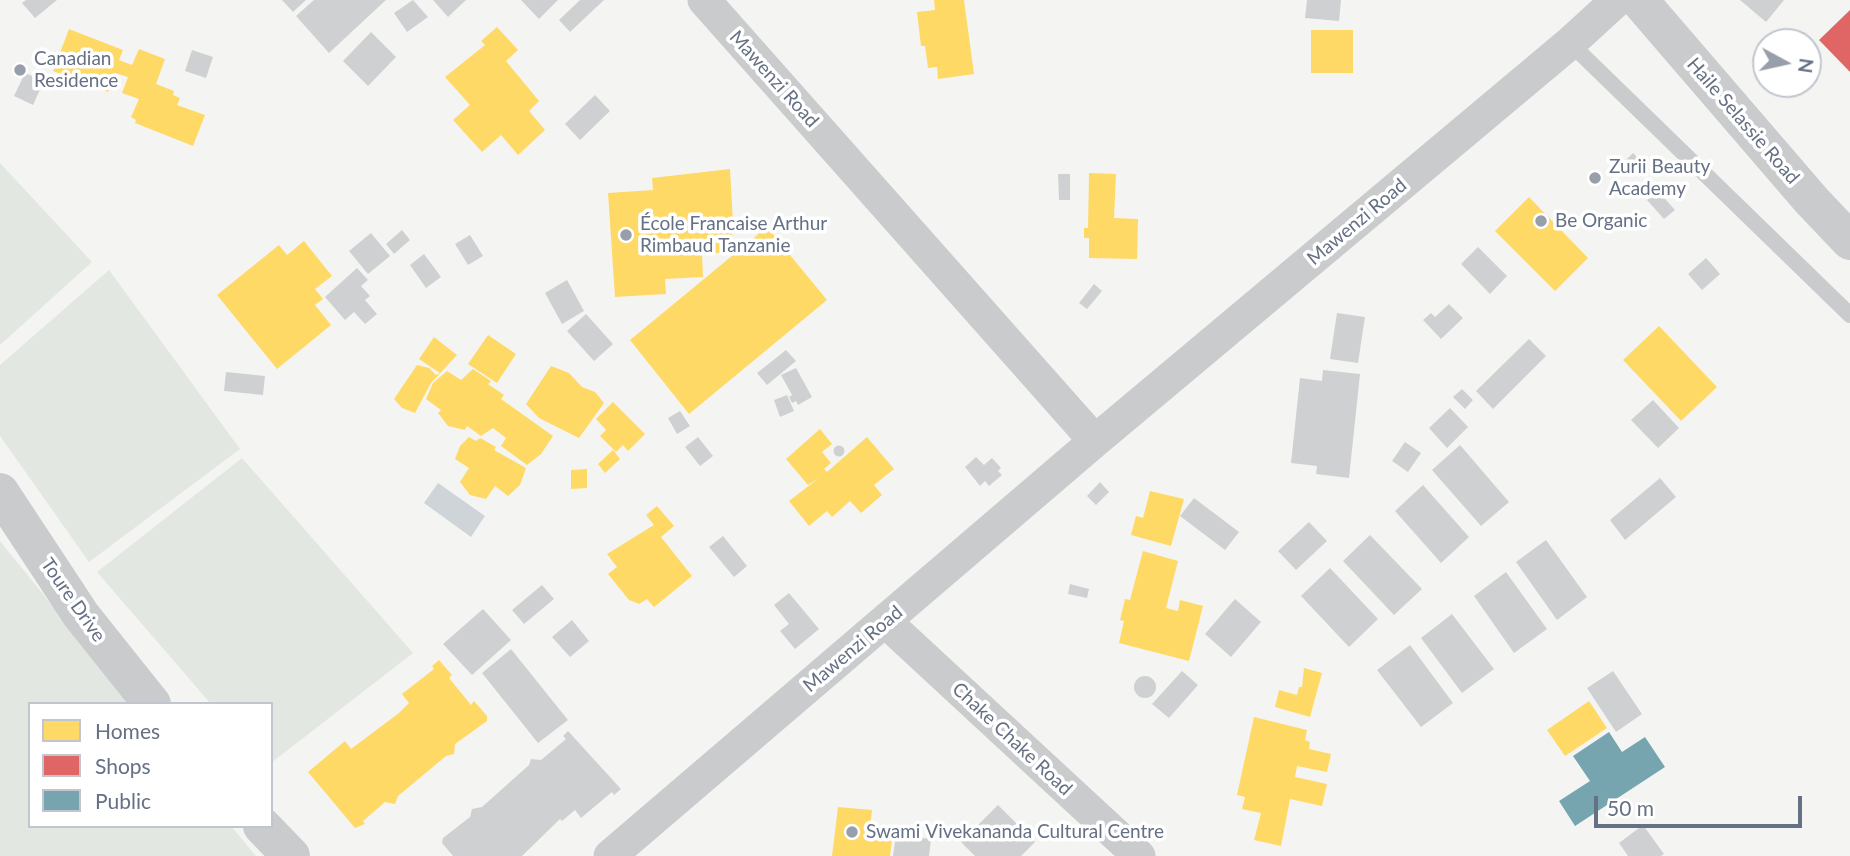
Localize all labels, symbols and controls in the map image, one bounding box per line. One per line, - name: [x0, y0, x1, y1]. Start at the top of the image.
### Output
- street label: Mawenzi Road: [725, 26, 823, 132]
- north arrow: [1752, 28, 1822, 98]
- place label: Canadian Residence: [34, 48, 118, 92]
- street label: Haile Selassie Road: [1682, 53, 1804, 189]
- text: N: [1794, 57, 1819, 75]
- marker: Canadian Residence: [12, 62, 28, 78]
- place label: Zurii Beauty Academy: [1609, 156, 1710, 200]
- marker: Zurii Beauty Academy: [1587, 170, 1603, 186]
- street label: Mawenzi Road: [1303, 174, 1411, 270]
- place label: Be Organic: [1555, 210, 1647, 232]
- place label: École Francaise Arthur Rimbaud Tanzanie: [640, 213, 827, 257]
- marker: Be Organic: [1533, 213, 1549, 229]
- marker: École Francaise Arthur Rimbaud Tanzanie: [618, 227, 634, 243]
- street label: Toure Drive: [36, 554, 110, 646]
- street label: Mawenzi Road: [799, 601, 907, 697]
- street label: Chake Chake Road: [947, 678, 1077, 800]
- legend: [28, 702, 273, 828]
- text: Homes: [95, 718, 160, 743]
- text: Shops: [95, 753, 151, 778]
- scale bar: [1598, 782, 1806, 826]
- text: Public: [95, 788, 151, 813]
- text: 50 m: [1607, 795, 1654, 820]
- place label: Swami Vivekananda Cultural Centre: [866, 821, 1164, 843]
- marker: Swami Vivekananda Cultural Centre: [844, 824, 860, 840]

